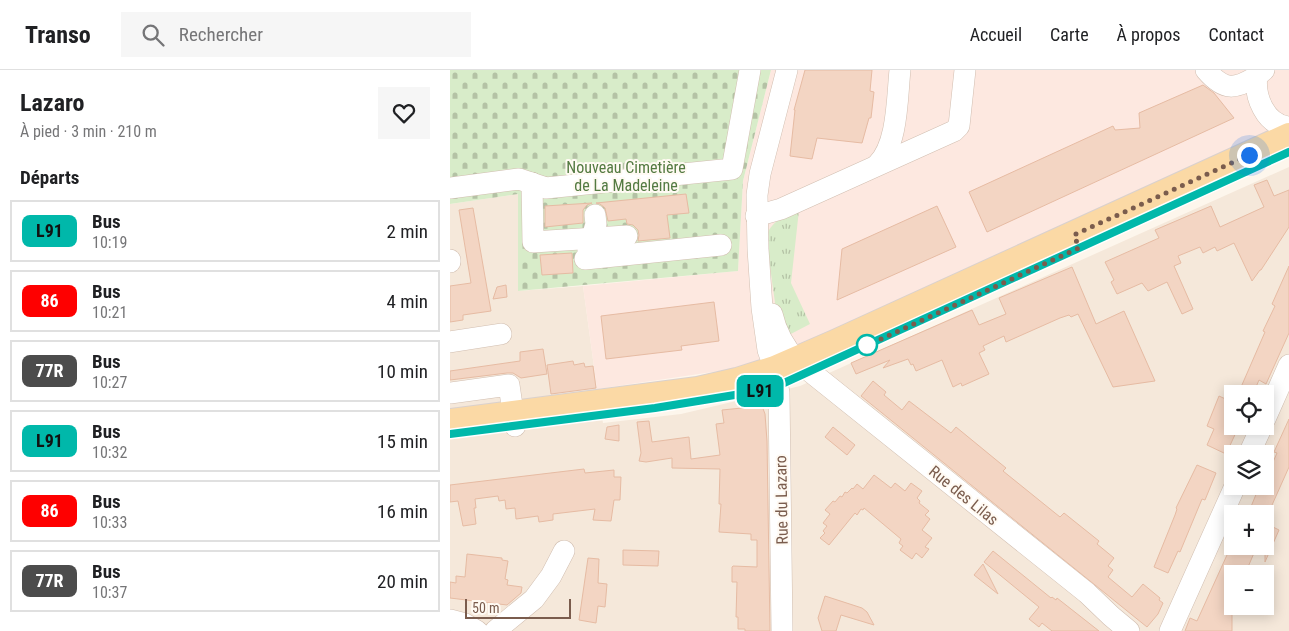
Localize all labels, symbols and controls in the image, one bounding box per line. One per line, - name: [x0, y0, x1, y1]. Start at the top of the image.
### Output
- search box: [121, 12, 471, 57]
- text: Transo: [25, 21, 91, 49]
- icon: search: [139, 21, 167, 49]
- text: Rechercher: [179, 23, 263, 46]
- text: Accueil: [970, 24, 1022, 45]
- text: Carte: [1050, 24, 1089, 45]
- text: À propos: [1117, 24, 1180, 45]
- text: Contact: [1208, 24, 1264, 45]
- button: heart: [378, 87, 430, 139]
- text: Lazaro: [20, 89, 84, 117]
- text: À pied · 3 min · 210 m: [20, 122, 157, 141]
- your location: [1237, 143, 1262, 168]
- park label: Nouveau Cimetière de La Madeleine: [566, 158, 686, 195]
- text: Départs: [20, 166, 79, 189]
- text: Bus: [92, 210, 121, 233]
- text: L91: [36, 220, 63, 241]
- text: 2 min: [386, 220, 428, 243]
- text: 10:19: [92, 233, 127, 252]
- text: Bus: [92, 280, 121, 303]
- text: 86: [40, 290, 59, 311]
- text: 4 min: [386, 290, 428, 313]
- text: 10:21: [92, 303, 127, 322]
- unlabelled marker: [856, 334, 878, 356]
- text: Bus: [92, 350, 121, 373]
- text: 77R: [35, 360, 64, 381]
- text: 10 min: [377, 360, 428, 383]
- text: 10:27: [92, 373, 127, 392]
- line badge: L91: [731, 375, 789, 407]
- text: L91: [747, 380, 773, 401]
- map controls: [1224, 385, 1274, 615]
- button: locate: [1224, 385, 1274, 435]
- text: Bus: [92, 420, 121, 443]
- text: L91: [36, 430, 63, 451]
- text: 15 min: [377, 430, 428, 453]
- text: 10:32: [92, 443, 127, 462]
- button: layers: [1224, 445, 1274, 495]
- street label: Rue du Lazaro: [771, 455, 792, 545]
- street label: Rue des Lilas: [925, 462, 1002, 529]
- text: Bus: [92, 490, 121, 513]
- text: 86: [40, 500, 59, 521]
- text: 16 min: [377, 500, 428, 523]
- button: +: [1224, 505, 1274, 555]
- text: 10:33: [92, 513, 127, 532]
- text: Bus: [92, 560, 121, 583]
- button: −: [1224, 565, 1274, 615]
- text: 77R: [35, 570, 64, 591]
- text: 20 min: [377, 570, 428, 593]
- text: 10:37: [92, 583, 127, 602]
- scale bar: [465, 596, 571, 619]
- text: 50 m: [472, 600, 500, 616]

